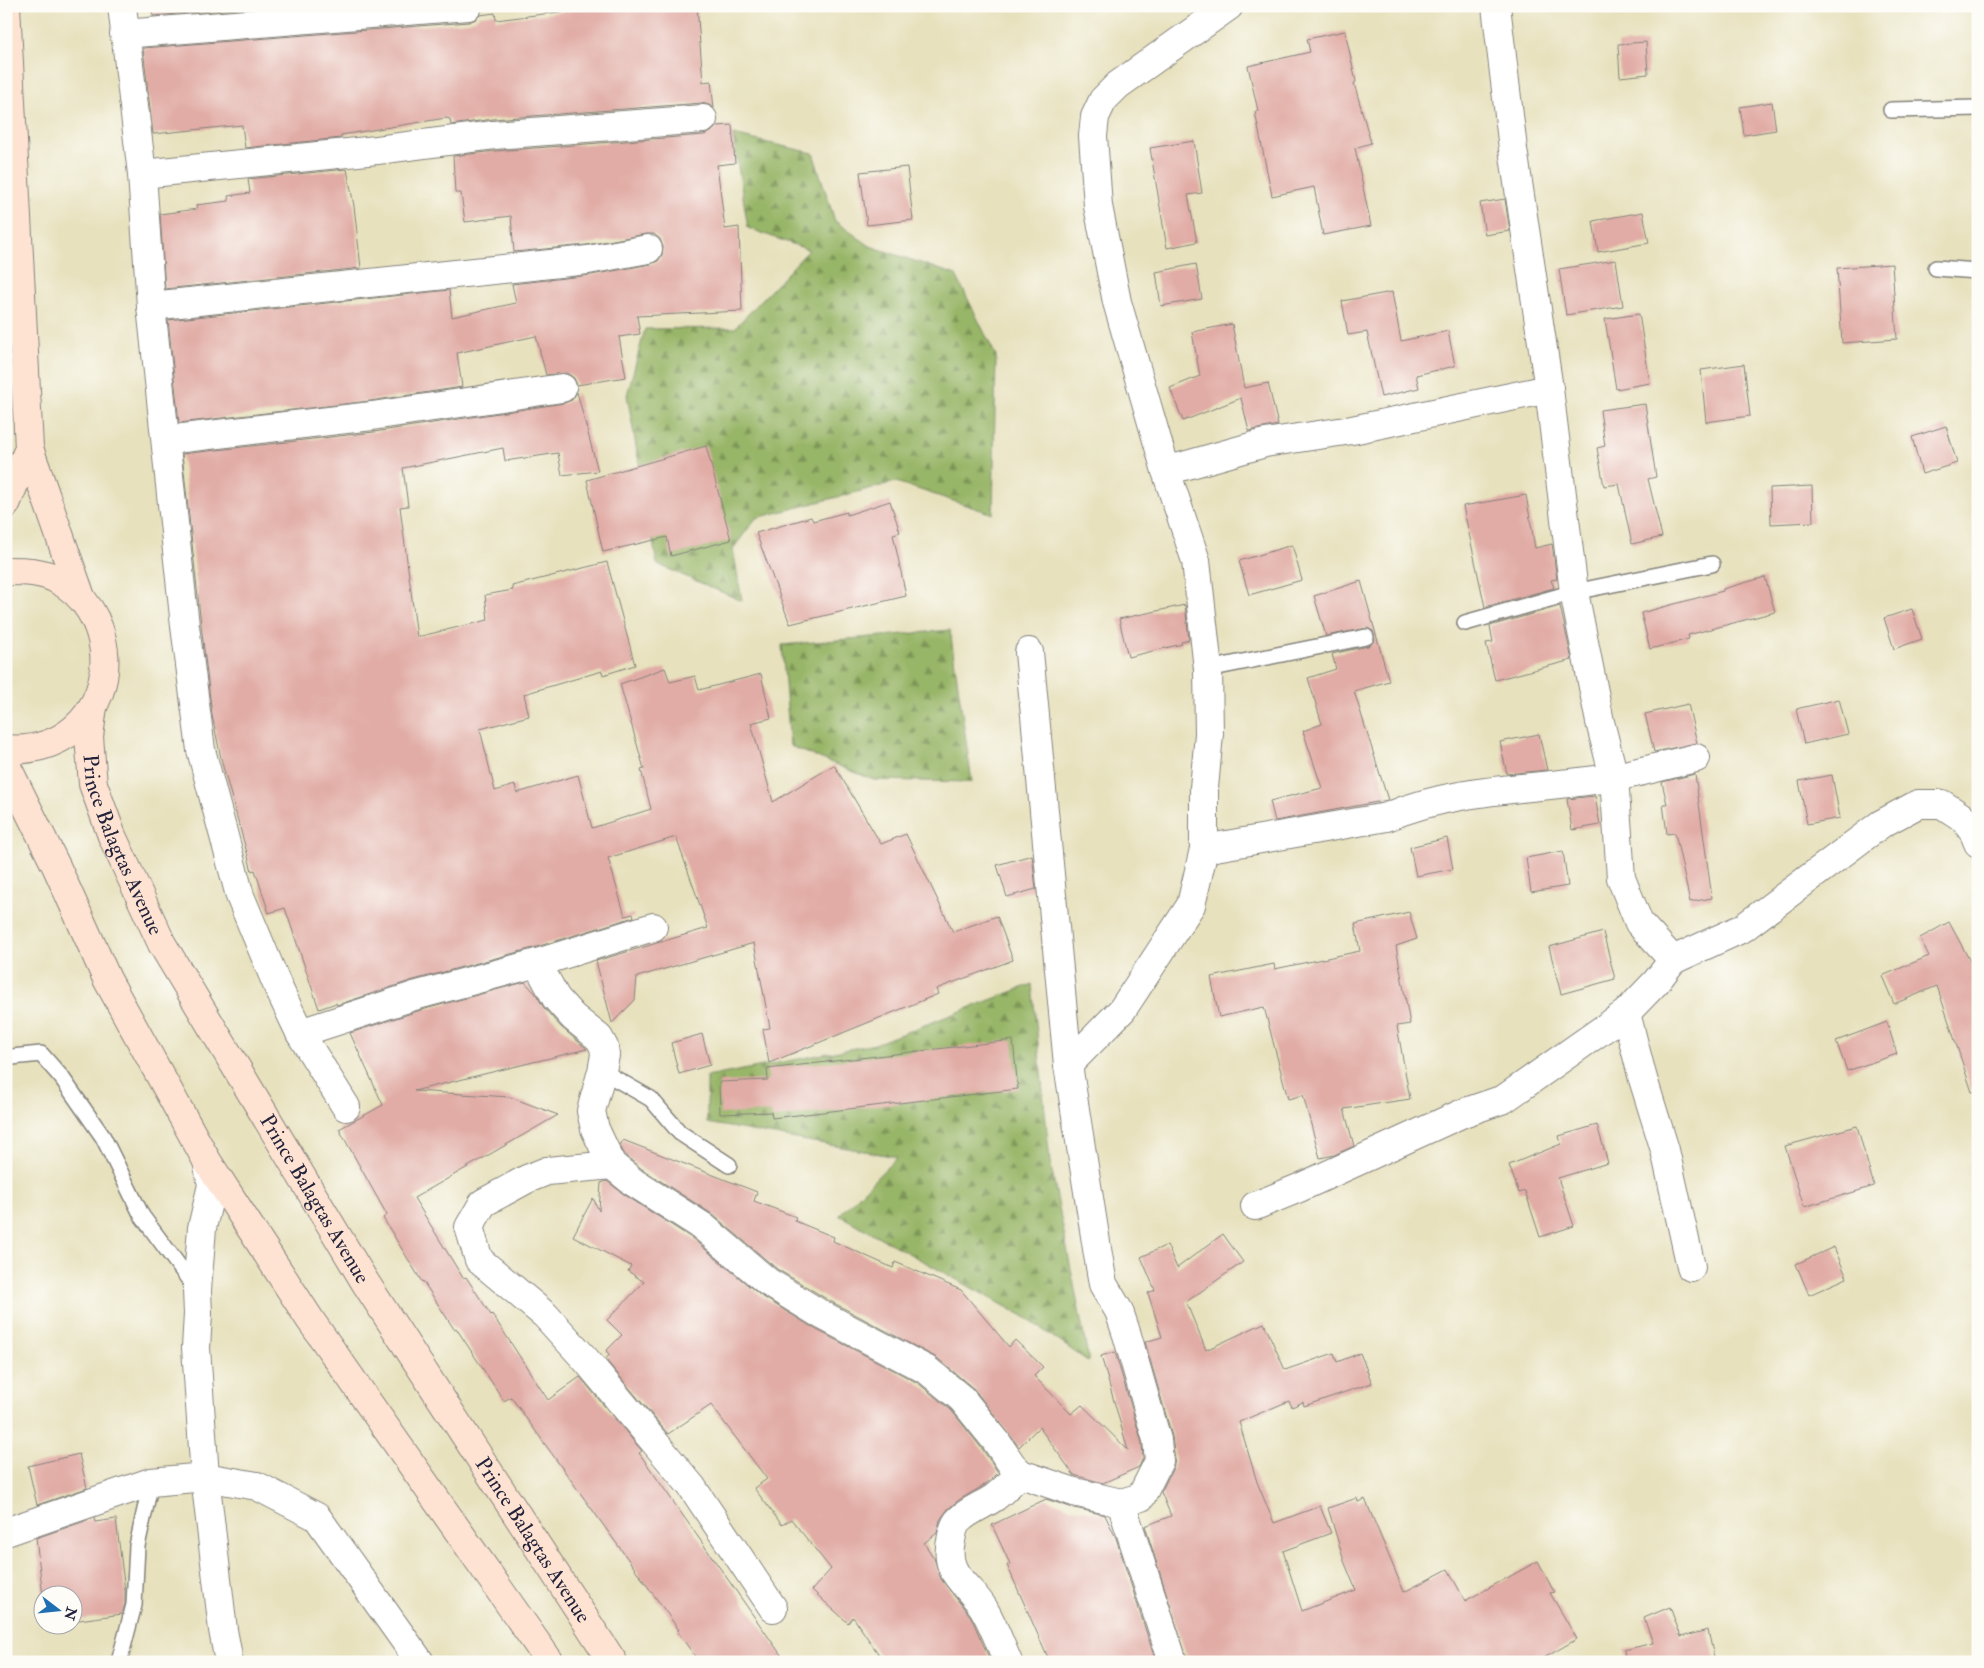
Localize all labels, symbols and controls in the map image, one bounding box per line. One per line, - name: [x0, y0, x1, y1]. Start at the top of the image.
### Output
- street label: Prince Balagtas Avenue: [77, 753, 170, 939]
- street label: Prince Balagtas Avenue: [254, 1109, 376, 1289]
- street label: Prince Balagtas Avenue: [469, 1452, 597, 1628]
- north arrow: [32, 1586, 82, 1636]
- text: N: [60, 1604, 80, 1622]

